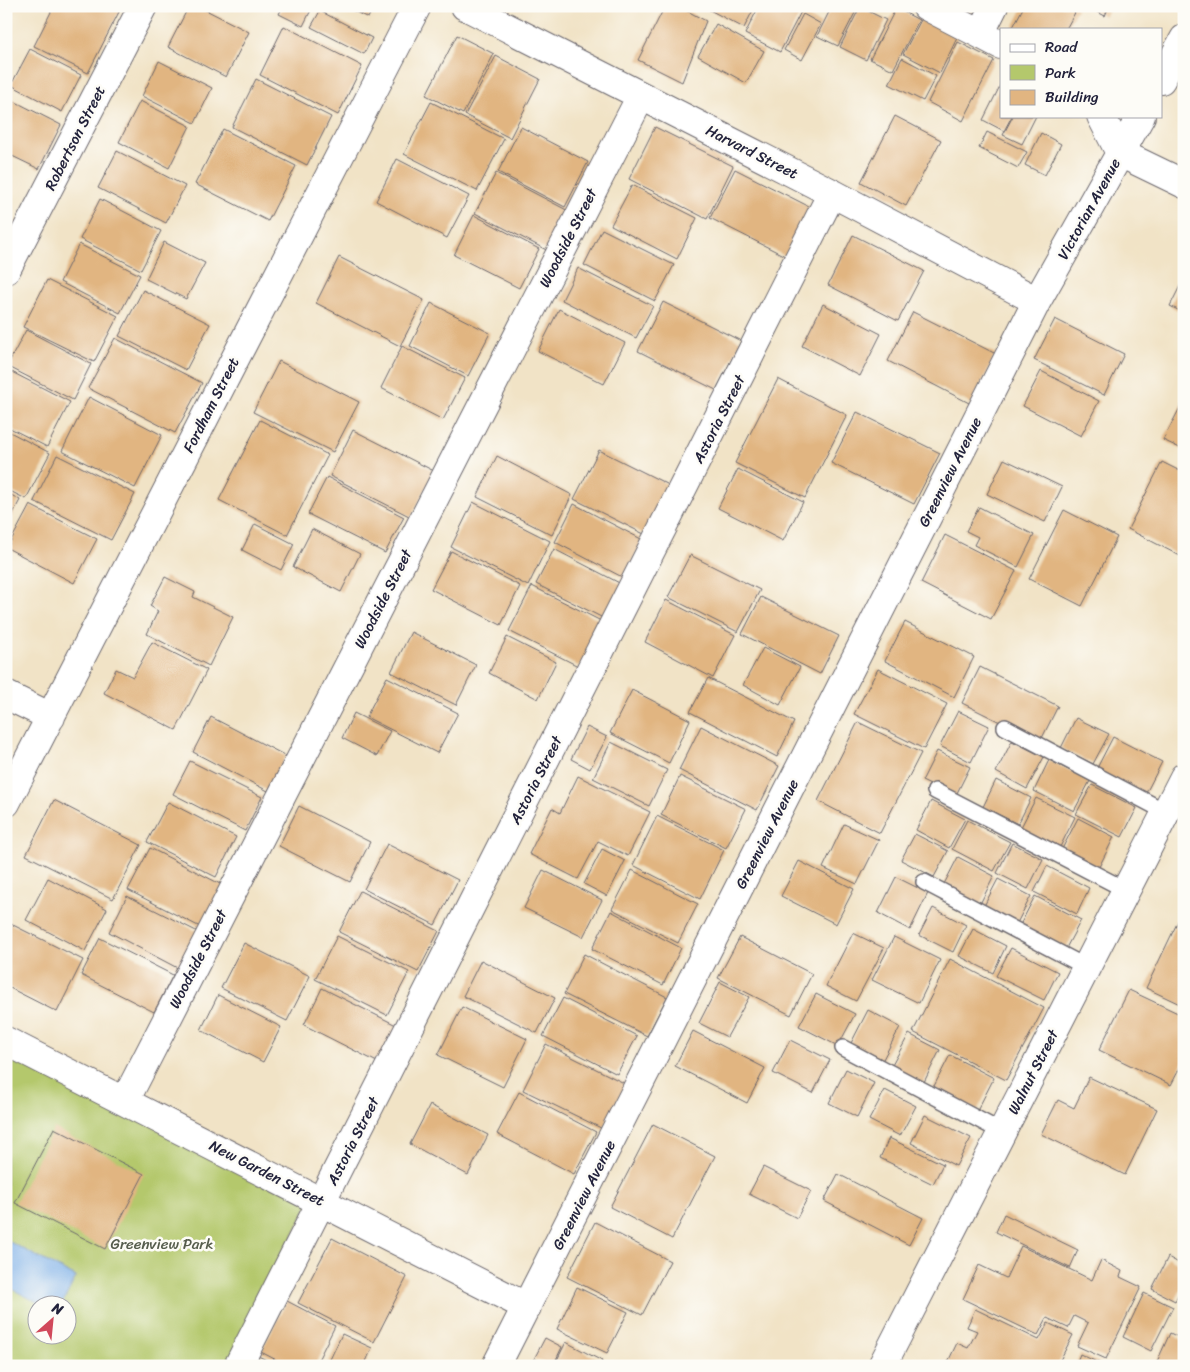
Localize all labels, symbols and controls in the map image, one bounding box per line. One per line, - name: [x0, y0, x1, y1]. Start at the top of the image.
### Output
- legend: [1000, 28, 1162, 118]
- text: Road: [1045, 34, 1078, 60]
- text: Park: [1045, 60, 1076, 86]
- street label: Robertson Street: [37, 81, 113, 195]
- text: Building: [1045, 84, 1099, 110]
- street label: Harvard Street: [701, 118, 803, 187]
- street label: Victorian Avenue: [1050, 153, 1128, 265]
- street label: Woodside Street: [532, 183, 605, 292]
- street label: Fordham Street: [176, 352, 246, 457]
- street label: Astoria Street: [685, 369, 753, 469]
- street label: Greenview Avenue: [911, 412, 989, 532]
- street label: Woodside Street: [347, 544, 420, 653]
- street label: Astoria Street: [502, 730, 570, 830]
- street label: Greenview Avenue: [728, 774, 806, 894]
- street label: Woodside Street: [162, 904, 235, 1013]
- street label: Walnut Street: [1000, 1024, 1066, 1119]
- street label: Astoria Street: [319, 1091, 387, 1191]
- street label: New Garden Street: [205, 1133, 330, 1214]
- street label: Greenview Avenue: [545, 1135, 623, 1255]
- park label: Greenview Park: [111, 1231, 213, 1257]
- north arrow: [28, 1294, 78, 1344]
- text: N: [47, 1295, 68, 1322]

